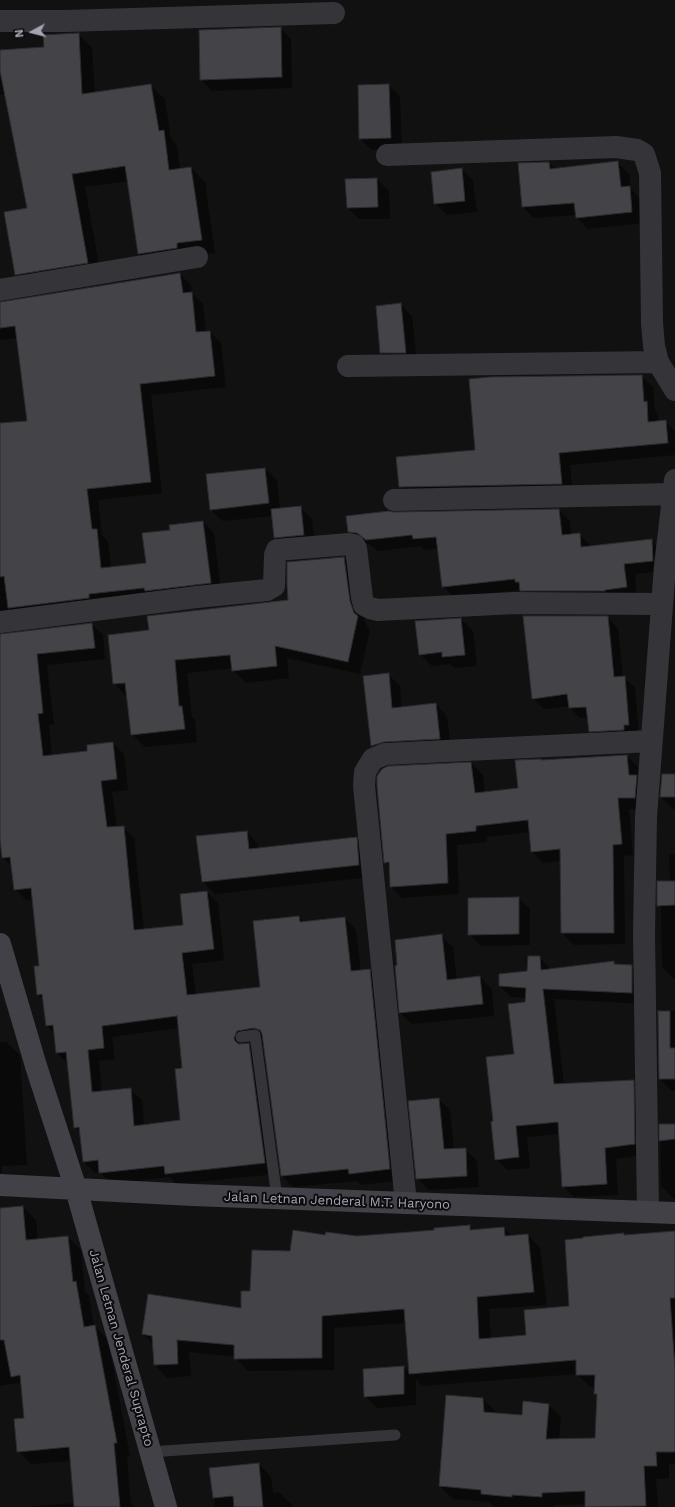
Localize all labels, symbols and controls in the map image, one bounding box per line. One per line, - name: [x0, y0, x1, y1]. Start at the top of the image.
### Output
- north arrow: [12, 12, 52, 52]
- text: N: [13, 29, 27, 38]
- street label: Jalan Letnan Jenderal M.T. Haryono: [224, 1189, 450, 1213]
- street label: Jalan Letnan Jenderal Suprapto: [85, 1248, 157, 1448]

